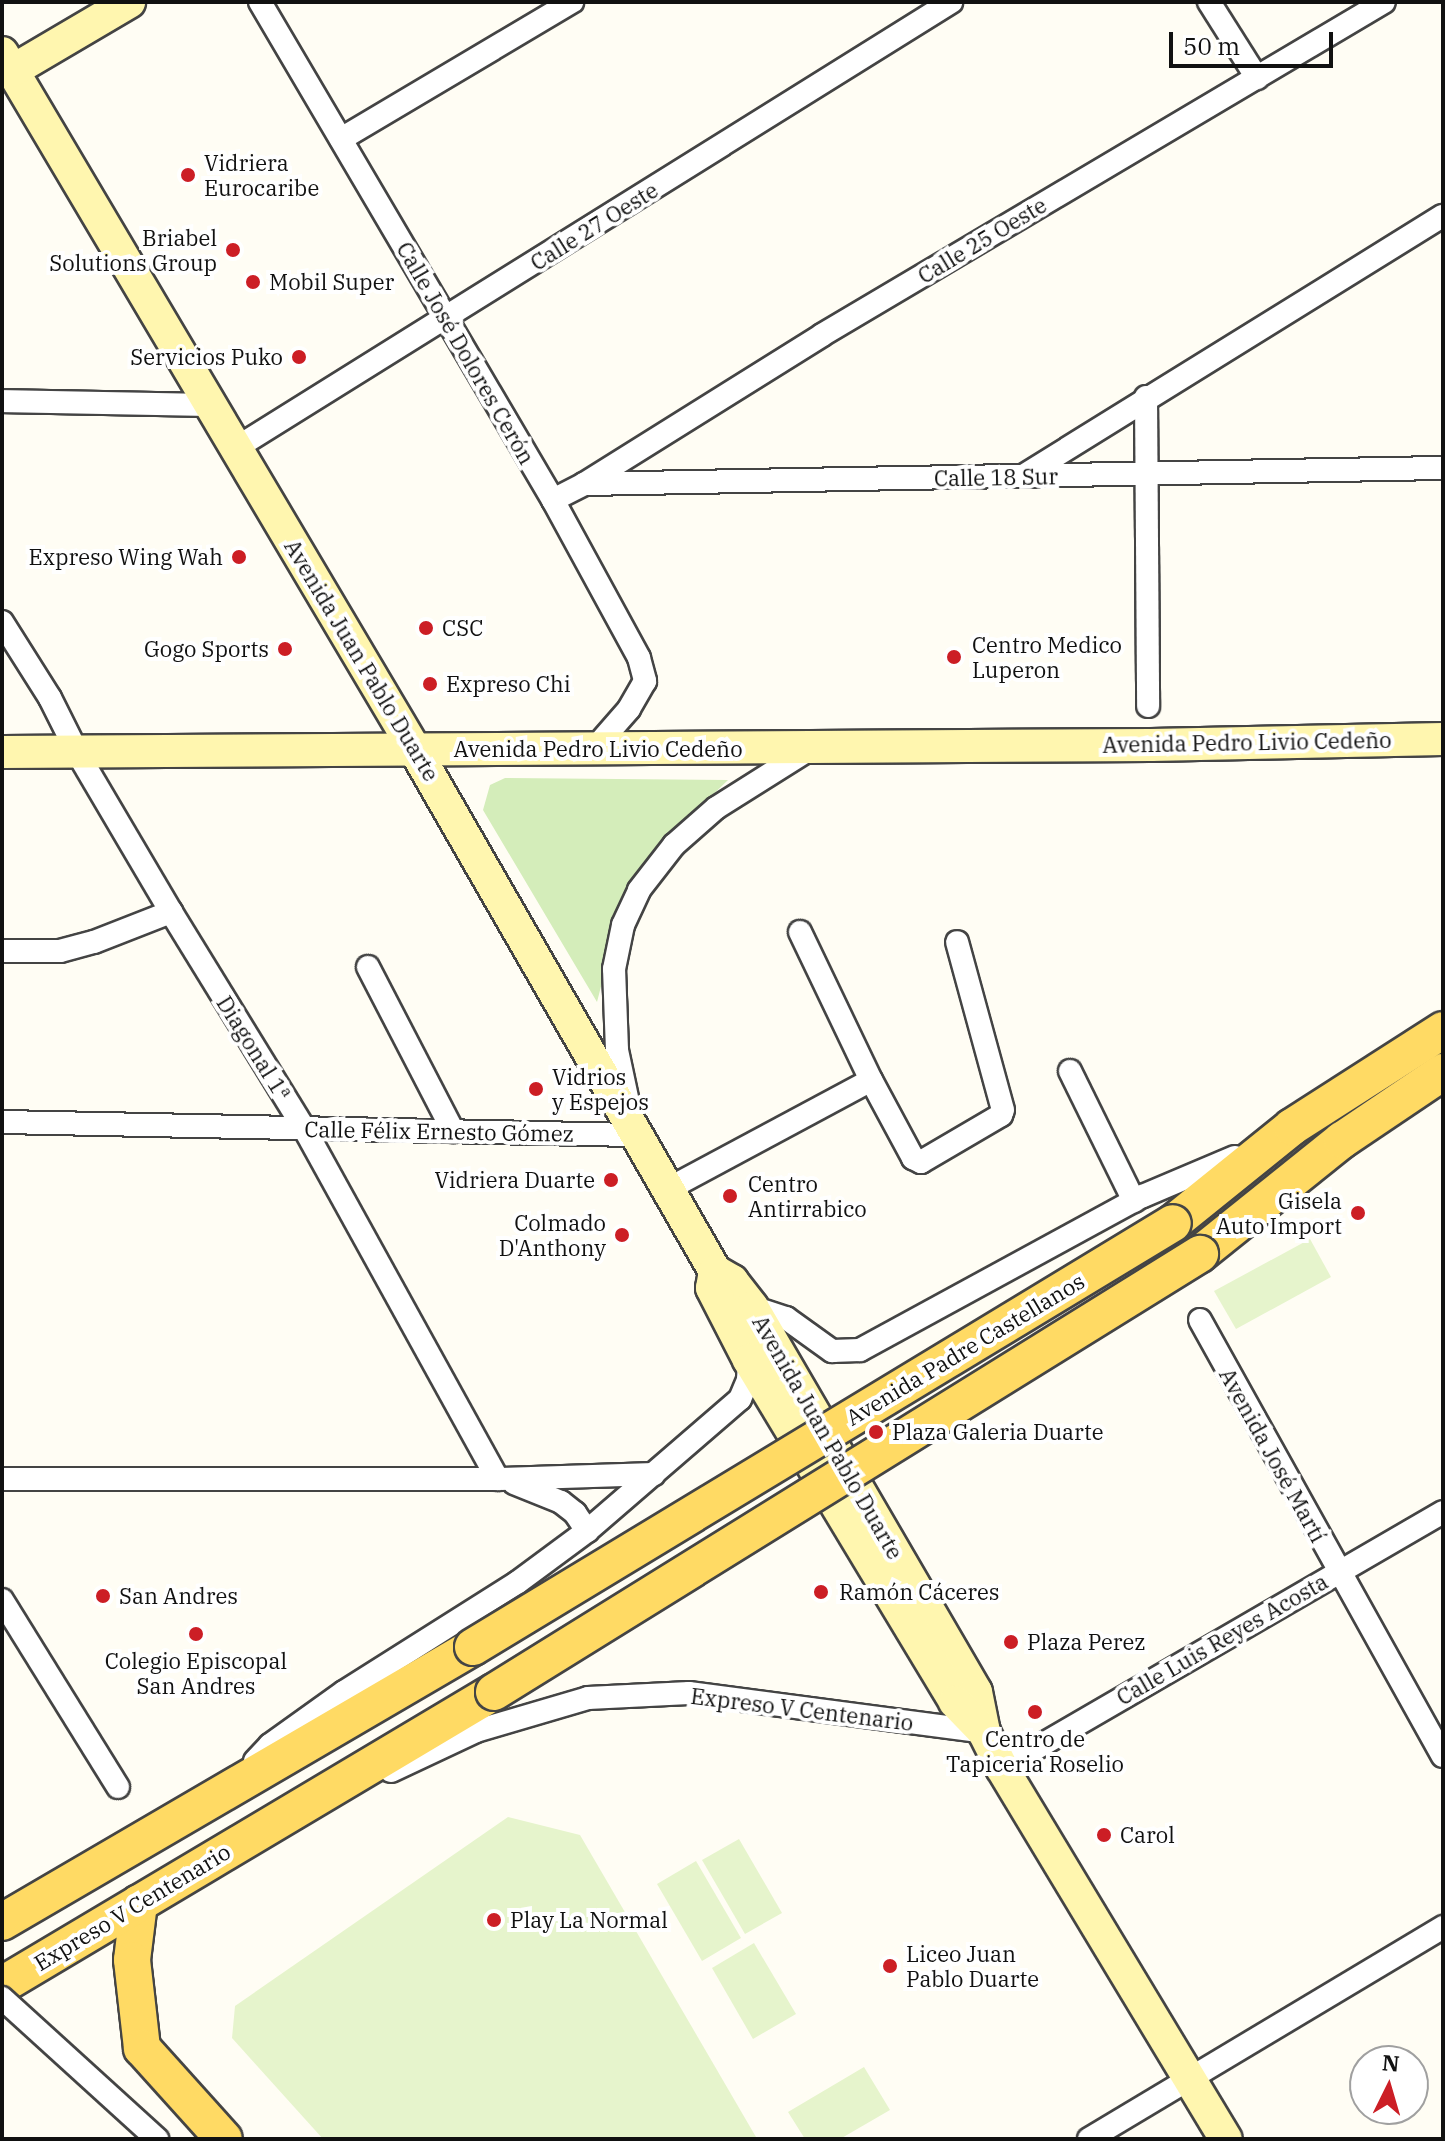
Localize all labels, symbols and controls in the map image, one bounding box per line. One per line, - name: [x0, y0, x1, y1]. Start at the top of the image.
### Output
- scale bar: [1173, 16, 1337, 66]
- text: 50 m: [1183, 30, 1240, 62]
- place label: Vidriera Eurocaribe: [204, 149, 319, 200]
- marker: Vidriera Eurocaribe: [179, 166, 197, 184]
- street label: Calle 27 Oeste: [525, 176, 663, 276]
- street label: Calle 25 Oeste: [913, 191, 1051, 289]
- place label: Briabel Solutions Group: [49, 224, 217, 276]
- street label: Calle José Dolores Cerón: [391, 237, 541, 469]
- marker: Briabel Solutions Group: [224, 241, 242, 259]
- place label: Mobil Super: [269, 269, 394, 295]
- marker: Mobil Super: [244, 273, 262, 291]
- place label: Servicios Puko: [130, 344, 283, 370]
- marker: Servicios Puko: [290, 348, 308, 366]
- street label: Calle 18 Sur: [934, 463, 1058, 491]
- street label: Avenida Juan Pablo Duarte: [279, 534, 445, 786]
- place label: Expreso Wing Wah: [29, 544, 223, 570]
- marker: Expreso Wing Wah: [230, 548, 248, 566]
- place label: CSC: [442, 615, 483, 641]
- marker: CSC: [417, 619, 435, 637]
- place label: Centro Medico Luperon: [972, 631, 1122, 682]
- place label: Gogo Sports: [144, 636, 269, 662]
- marker: Gogo Sports: [276, 640, 294, 658]
- marker: Centro Medico Luperon: [943, 646, 965, 668]
- place label: Expreso Chi: [446, 671, 571, 697]
- marker: Expreso Chi: [421, 675, 439, 693]
- street label: Avenida Pedro Livio Cedeño: [1102, 726, 1392, 758]
- street label: Avenida Pedro Livio Cedeño: [453, 736, 743, 762]
- street label: Diagonal 1ª: [211, 991, 297, 1105]
- place label: Vidrios y Espejos: [552, 1063, 649, 1114]
- marker: Vidrios y Espejos: [527, 1080, 545, 1098]
- street label: Calle Félix Ernesto Gómez: [304, 1115, 574, 1147]
- place label: Vidriera Duarte: [435, 1167, 595, 1193]
- place label: Centro Antirrabico: [748, 1170, 867, 1222]
- marker: Vidriera Duarte: [602, 1171, 620, 1189]
- marker: Centro Antirrabico: [719, 1185, 741, 1207]
- place label: Gisela Auto Import: [1216, 1187, 1342, 1238]
- marker: Gisela Auto Import: [1349, 1204, 1367, 1222]
- place label: Colmado D'Anthony: [499, 1209, 606, 1260]
- marker: Colmado D'Anthony: [613, 1226, 631, 1244]
- street label: Avenida Padre Castellanos: [841, 1267, 1089, 1431]
- street label: Avenida Juan Pablo Duarte: [747, 1310, 909, 1564]
- street label: Avenida José Martí: [1214, 1363, 1332, 1547]
- place label: Plaza Galeria Duarte: [892, 1419, 1104, 1445]
- marker: Plaza Galeria Duarte: [867, 1423, 885, 1441]
- street label: Calle Luis Reyes Acosta: [1112, 1568, 1332, 1710]
- place label: Ramón Cáceres: [839, 1579, 1000, 1605]
- marker: Ramón Cáceres: [810, 1581, 832, 1603]
- place label: San Andres: [119, 1583, 238, 1609]
- marker: San Andres: [94, 1587, 112, 1605]
- marker: Colegio Episcopal San Andres: [187, 1625, 205, 1643]
- place label: Plaza Perez: [1027, 1629, 1145, 1655]
- marker: Plaza Perez: [1002, 1633, 1020, 1651]
- place label: Colegio Episcopal San Andres: [105, 1647, 287, 1698]
- street label: Expreso V Centenario: [689, 1682, 915, 1736]
- marker: Centro de Tapiceria Roselio: [1026, 1703, 1044, 1721]
- place label: Centro de Tapiceria Roselio: [946, 1725, 1124, 1776]
- place label: Carol: [1120, 1822, 1175, 1848]
- marker: Carol: [1095, 1826, 1113, 1844]
- street label: Expreso V Centenario: [29, 1838, 235, 1976]
- place label: Play La Normal: [510, 1907, 668, 1933]
- marker: Play La Normal: [485, 1911, 503, 1929]
- place label: Liceo Juan Pablo Duarte: [906, 1940, 1039, 1992]
- marker: Liceo Juan Pablo Duarte: [881, 1957, 899, 1975]
- north arrow: [1349, 2045, 1429, 2125]
- text: N: [1381, 2047, 1401, 2078]

